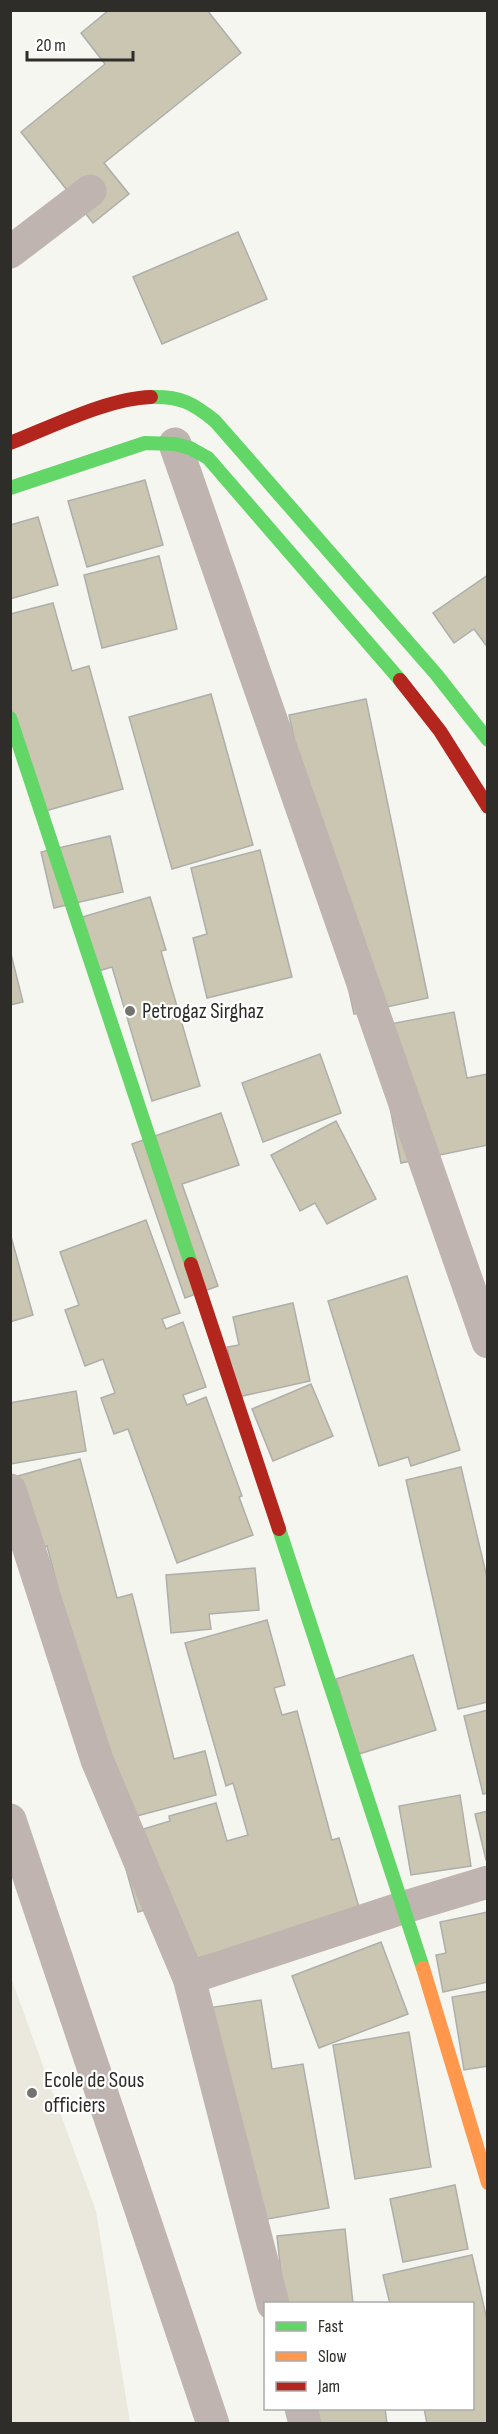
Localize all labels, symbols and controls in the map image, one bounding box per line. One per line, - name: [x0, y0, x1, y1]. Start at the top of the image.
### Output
- scale bar: [27, 24, 134, 62]
- text: 20 m: [36, 35, 66, 56]
- place label: Petrogaz Sirghaz: [142, 998, 264, 1025]
- marker: Petrogaz Sirghaz: [123, 1004, 137, 1018]
- place label: Ecole de Sous officiers: [44, 2067, 144, 2119]
- marker: Ecole de Sous officiers: [25, 2086, 39, 2100]
- legend: [264, 2302, 474, 2410]
- text: Fast: [318, 2316, 344, 2337]
- text: Slow: [318, 2346, 347, 2367]
- text: Jam: [317, 2376, 340, 2397]

